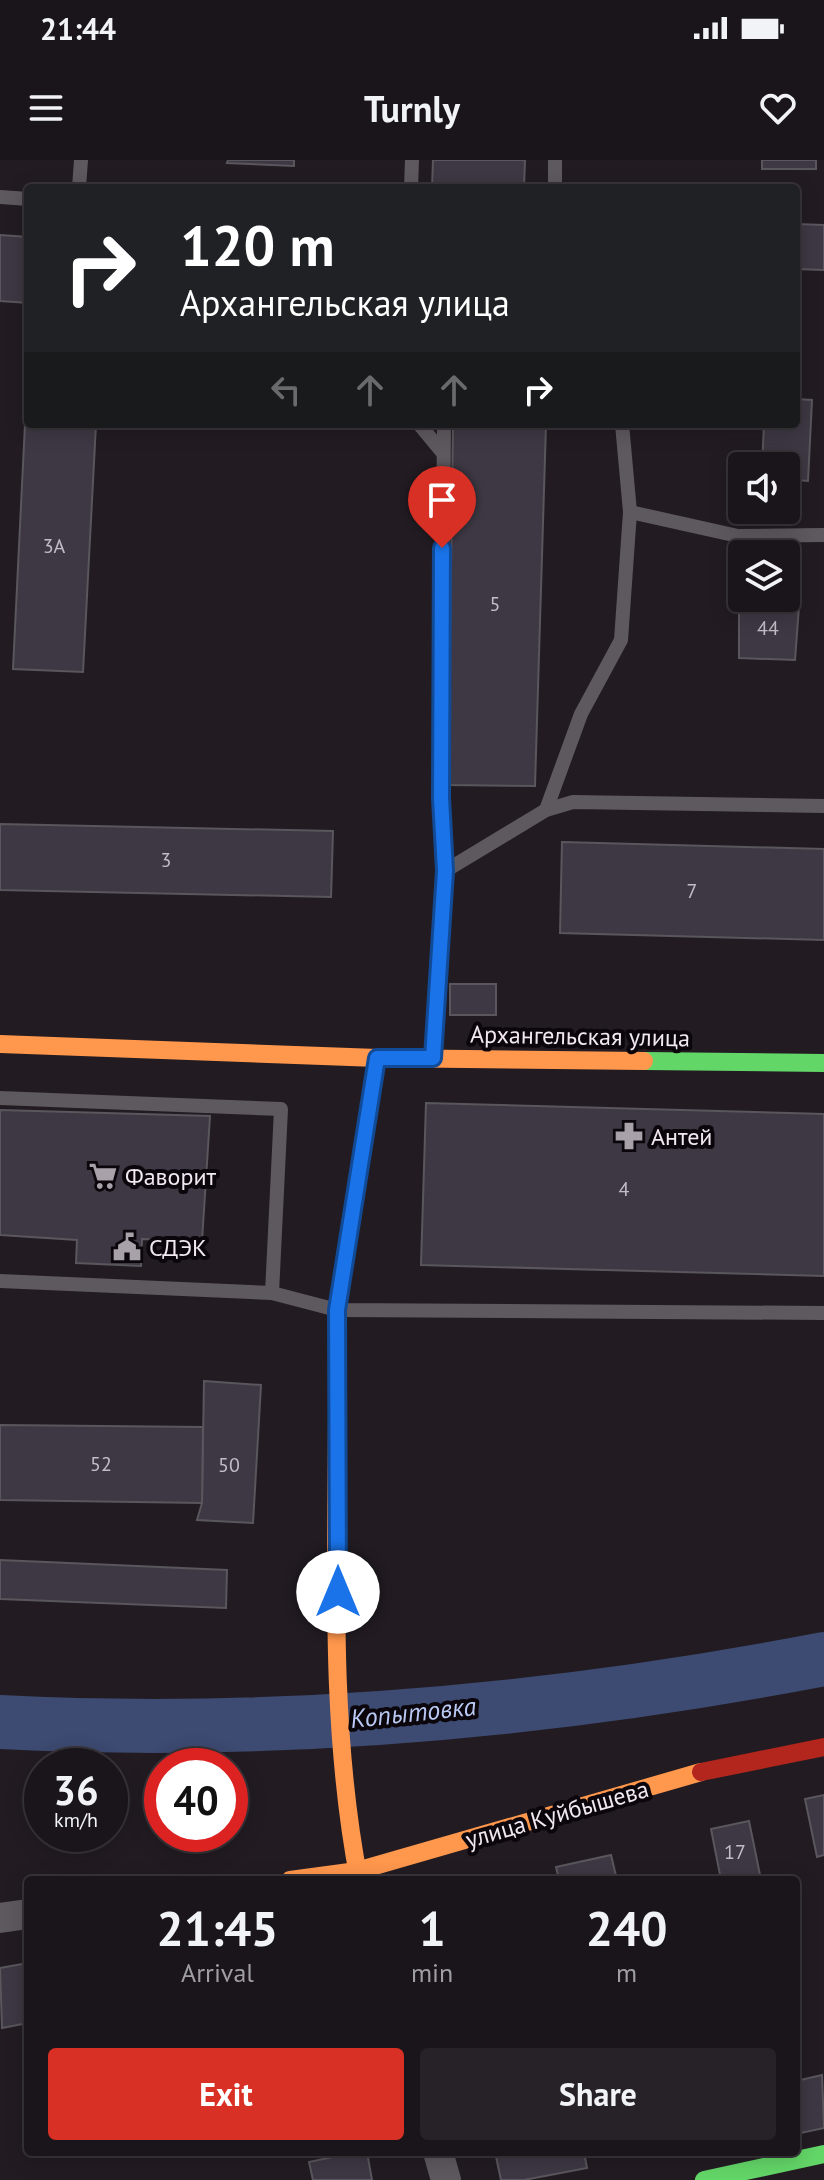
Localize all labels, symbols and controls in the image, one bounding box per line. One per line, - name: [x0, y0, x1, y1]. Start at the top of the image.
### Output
- text: 21:44: [40, 9, 116, 48]
- text: Turnly: [364, 85, 460, 132]
- icon: menu: [24, 86, 68, 130]
- icon: heart: [756, 86, 800, 130]
- text: 120 m: [180, 209, 335, 281]
- icon: right: [48, 216, 152, 320]
- text: Архангельская улица: [180, 279, 510, 326]
- icon: left: [264, 368, 308, 412]
- icon: ahead: [348, 368, 392, 412]
- icon: ahead: [432, 368, 476, 412]
- icon: right: [516, 368, 560, 412]
- map controls: [728, 452, 800, 612]
- button: sound: [728, 452, 800, 524]
- pin: [408, 466, 476, 548]
- icon: arrive: [420, 478, 464, 522]
- house number: 3А: [43, 533, 66, 559]
- button: layers: [728, 540, 800, 612]
- house number: 5: [490, 591, 500, 617]
- house number: 44: [757, 615, 779, 641]
- house number: 3: [161, 847, 171, 873]
- house number: 7: [687, 878, 697, 904]
- street label: Архангельская улица: [470, 1019, 690, 1053]
- pharmacy icon: Антей: [614, 1121, 644, 1151]
- place label: Антей: [651, 1121, 712, 1152]
- supermarket icon: Фаворит: [88, 1161, 118, 1191]
- place label: Фаворит: [125, 1161, 217, 1192]
- house number: 4: [619, 1176, 630, 1202]
- public building icon: СДЭК: [112, 1232, 142, 1262]
- place label: СДЭК: [149, 1232, 207, 1263]
- house number: 52: [90, 1451, 112, 1477]
- house number: 50: [218, 1452, 240, 1478]
- position arrow: [296, 1550, 380, 1634]
- water label: Копытовка: [349, 1689, 478, 1735]
- speed limit sign: 40: [144, 1748, 248, 1852]
- text: 36: [53, 1764, 99, 1816]
- street label: улица Куйбышева: [462, 1773, 652, 1855]
- text: km/h: [54, 1807, 98, 1833]
- house number: 17: [724, 1839, 746, 1865]
- text: 21:45: [157, 1897, 278, 1959]
- text: 1: [418, 1897, 446, 1959]
- text: 240: [586, 1897, 667, 1959]
- text: Arrival: [181, 1956, 254, 1989]
- text: min: [411, 1956, 453, 1989]
- text: m: [616, 1956, 637, 1989]
- button: Exit: [48, 2048, 404, 2140]
- button: Share: [420, 2048, 776, 2140]

